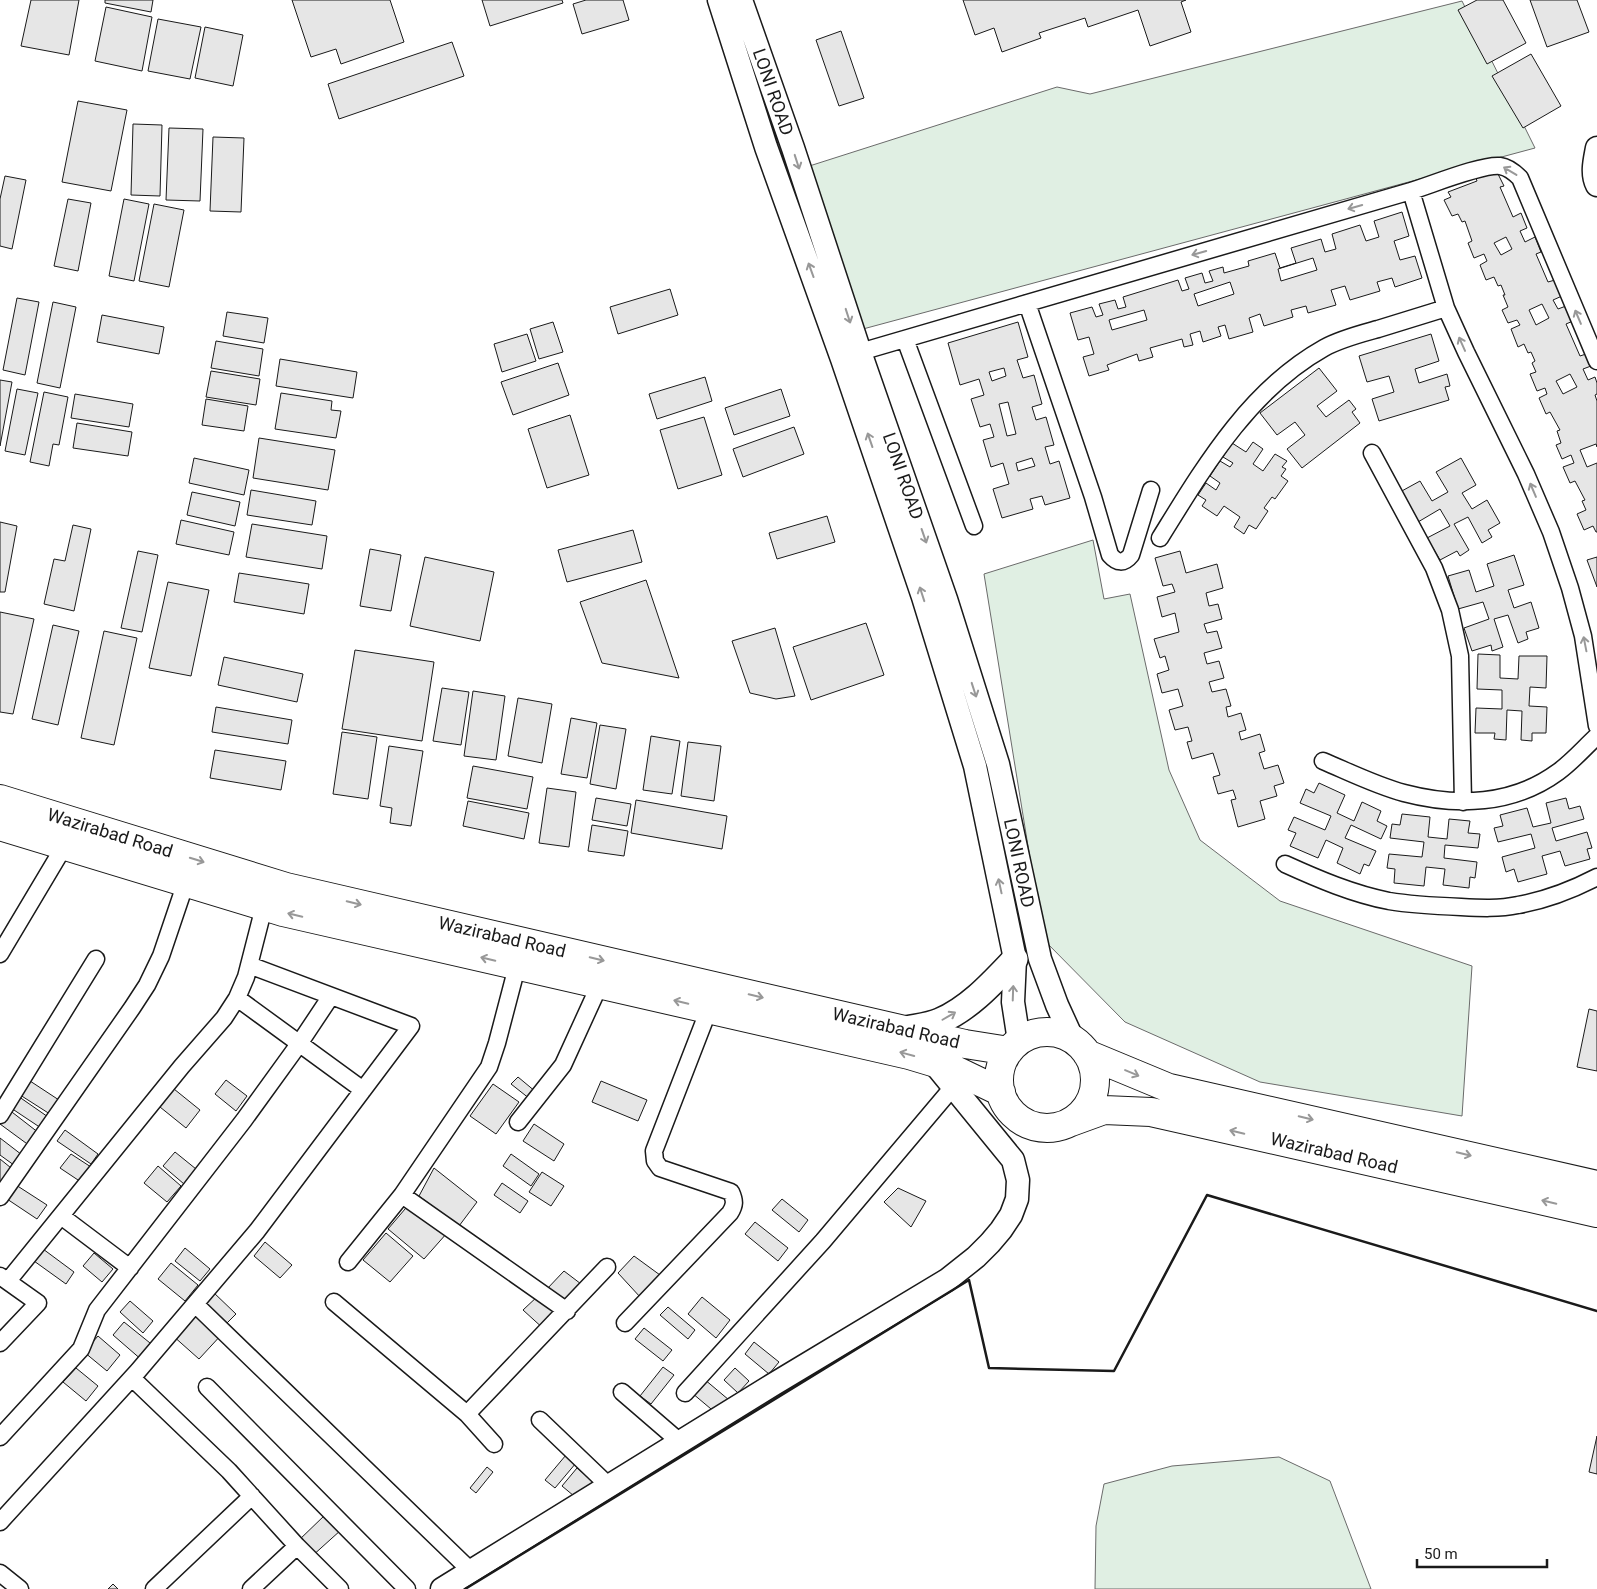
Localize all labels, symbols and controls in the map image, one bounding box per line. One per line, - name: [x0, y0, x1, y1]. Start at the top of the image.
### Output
- street label: LONI ROAD: [749, 46, 798, 138]
- one-way arrow: [793, 153, 802, 169]
- one-way arrow: [1503, 166, 1517, 177]
- one-way arrow: [1348, 203, 1364, 213]
- one-way arrow: [1192, 249, 1208, 258]
- one-way arrow: [805, 262, 815, 278]
- one-way arrow: [844, 308, 853, 324]
- one-way arrow: [1573, 309, 1582, 325]
- one-way arrow: [1457, 337, 1467, 352]
- street label: LONI ROAD: [879, 430, 928, 522]
- one-way arrow: [865, 433, 874, 448]
- one-way arrow: [1527, 483, 1537, 498]
- one-way arrow: [920, 528, 929, 543]
- one-way arrow: [917, 586, 927, 602]
- one-way arrow: [1579, 636, 1589, 652]
- one-way arrow: [970, 682, 980, 698]
- street label: Wazirabad Road: [45, 803, 175, 862]
- street label: LONI ROAD: [1000, 816, 1039, 909]
- one-way arrow: [189, 855, 205, 865]
- one-way arrow: [995, 878, 1004, 894]
- one-way arrow: [345, 899, 361, 908]
- one-way arrow: [288, 910, 304, 919]
- street label: Wazirabad Road: [436, 912, 568, 961]
- one-way arrow: [480, 954, 496, 963]
- one-way arrow: [589, 955, 605, 964]
- one-way arrow: [1009, 985, 1018, 1001]
- one-way arrow: [747, 992, 763, 1001]
- one-way arrow: [673, 997, 689, 1007]
- street label: Wazirabad Road: [830, 1003, 962, 1052]
- one-way arrow: [941, 1010, 955, 1020]
- one-way arrow: [900, 1049, 916, 1059]
- one-way arrow: [1124, 1068, 1139, 1078]
- one-way arrow: [1297, 1114, 1313, 1123]
- one-way arrow: [1230, 1126, 1246, 1136]
- street label: Wazirabad Road: [1268, 1128, 1400, 1177]
- one-way arrow: [1456, 1150, 1472, 1159]
- one-way arrow: [1542, 1197, 1558, 1206]
- scale bar: [1417, 1536, 1547, 1568]
- text: 50 m: [1424, 1545, 1458, 1563]

